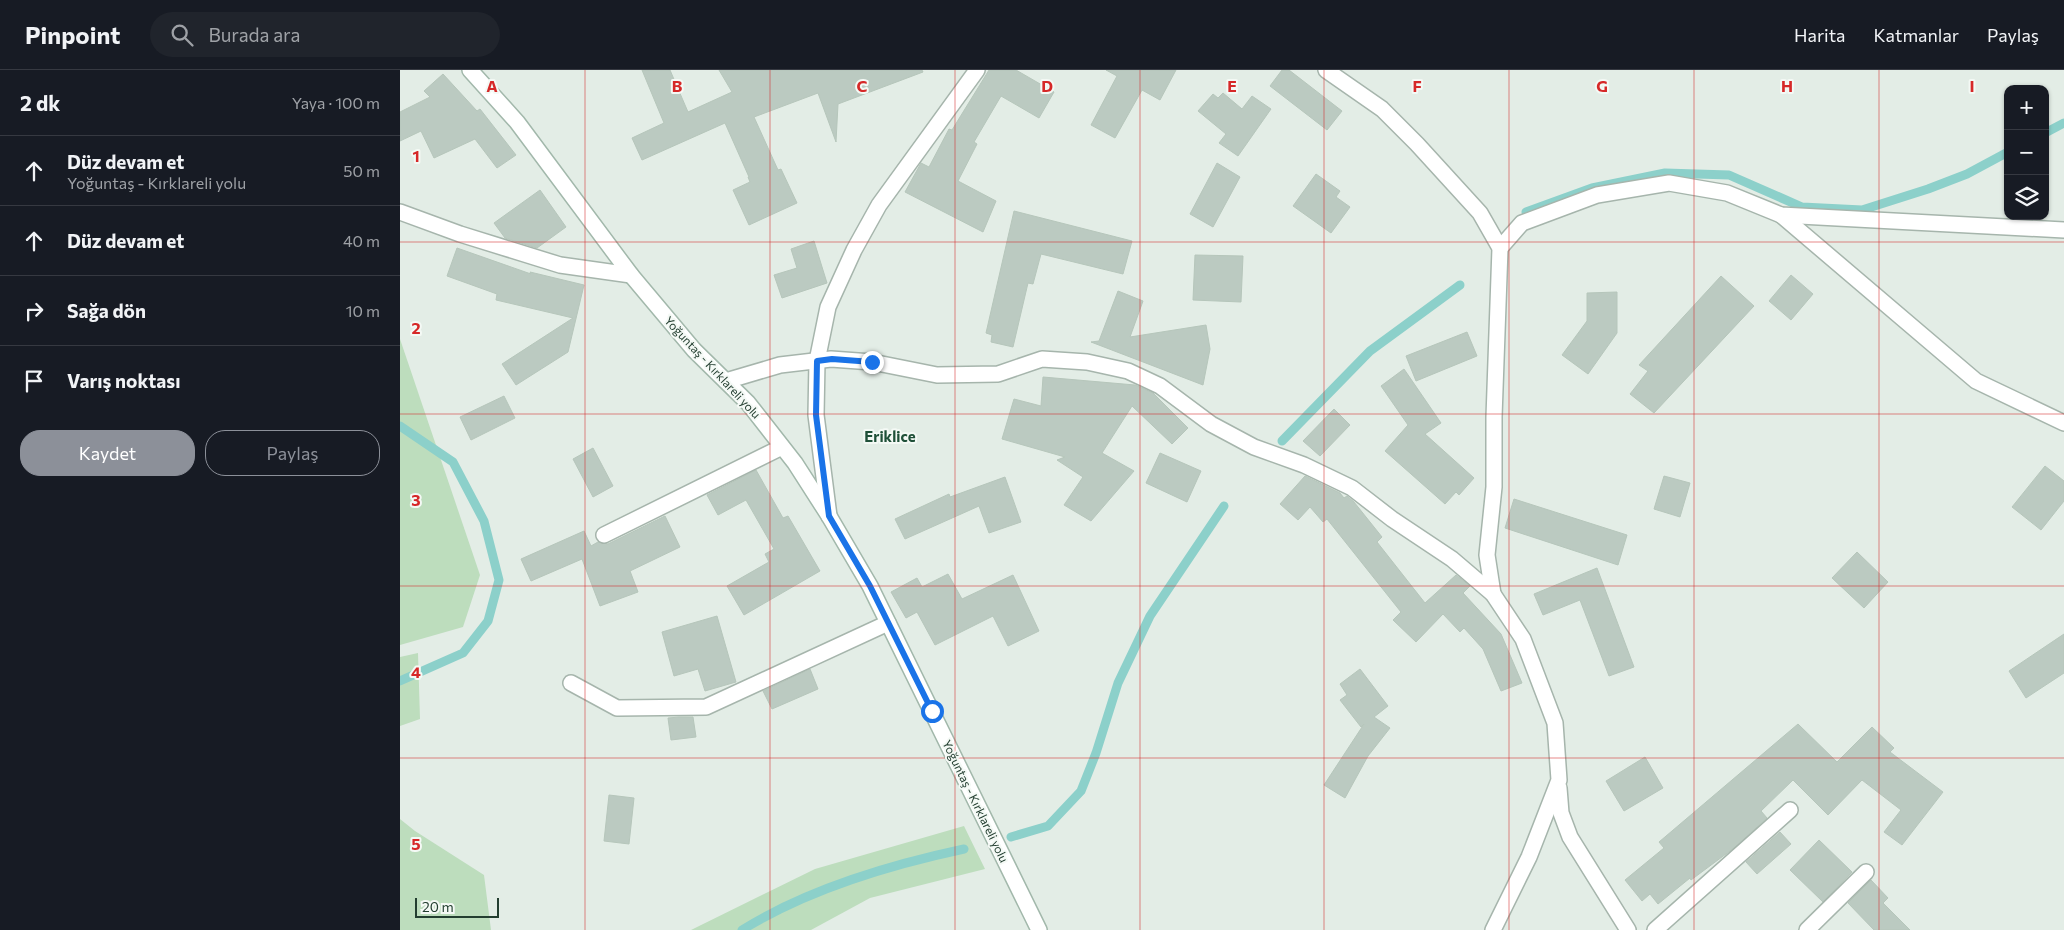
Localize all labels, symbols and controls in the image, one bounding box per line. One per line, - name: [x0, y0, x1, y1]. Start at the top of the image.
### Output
- search box: [150, 12, 500, 57]
- text: Pinpoint: [25, 20, 120, 49]
- icon: search: [168, 21, 196, 49]
- text: Burada ara: [208, 23, 300, 46]
- text: Harita: [1794, 24, 1846, 46]
- text: Katmanlar: [1874, 24, 1959, 46]
- text: Paylaş: [1987, 24, 2039, 46]
- text: A: [486, 76, 498, 95]
- text: B: [672, 76, 683, 95]
- text: C: [857, 76, 868, 95]
- text: D: [1041, 76, 1053, 95]
- text: E: [1227, 76, 1237, 95]
- text: F: [1412, 76, 1422, 95]
- text: G: [1596, 76, 1608, 95]
- text: H: [1781, 76, 1793, 95]
- text: I: [1969, 76, 1975, 95]
- map controls: [2004, 85, 2049, 220]
- button: +: [2004, 85, 2049, 130]
- text: 2 dk: [20, 90, 60, 115]
- text: Yaya · 100 m: [292, 93, 380, 112]
- button: −: [2004, 130, 2049, 175]
- text: 1: [412, 146, 420, 165]
- text: Düz devam et: [67, 150, 184, 173]
- icon: ahead: [20, 157, 48, 185]
- text: 50 m: [343, 161, 380, 180]
- text: Yoğuntaş - Kırklareli yolu: [67, 173, 246, 192]
- button: layers: [2004, 175, 2049, 220]
- icon: ahead: [20, 227, 48, 255]
- text: Düz devam et: [67, 229, 184, 252]
- text: 40 m: [343, 231, 380, 250]
- icon: right: [20, 297, 48, 325]
- text: Sağa dön: [67, 299, 146, 322]
- text: 10 m: [346, 301, 380, 320]
- street label: Yoğuntaş - Kırklareli yolu: [662, 313, 764, 421]
- text: 2: [411, 318, 421, 337]
- route end: [861, 351, 884, 374]
- icon: arrive: [20, 367, 48, 395]
- text: Varış noktası: [67, 369, 180, 392]
- district label: Eriklice: [864, 427, 916, 445]
- button: Kaydet: [20, 430, 195, 476]
- button: Paylaş: [205, 430, 380, 476]
- text: 3: [411, 490, 421, 509]
- text: 4: [411, 662, 421, 681]
- route start: [921, 700, 944, 723]
- street label: Yoğuntaş - Kırklareli yolu: [940, 738, 1012, 864]
- text: 5: [411, 834, 421, 853]
- scale bar: [415, 895, 499, 918]
- text: 20 m: [422, 898, 454, 915]

